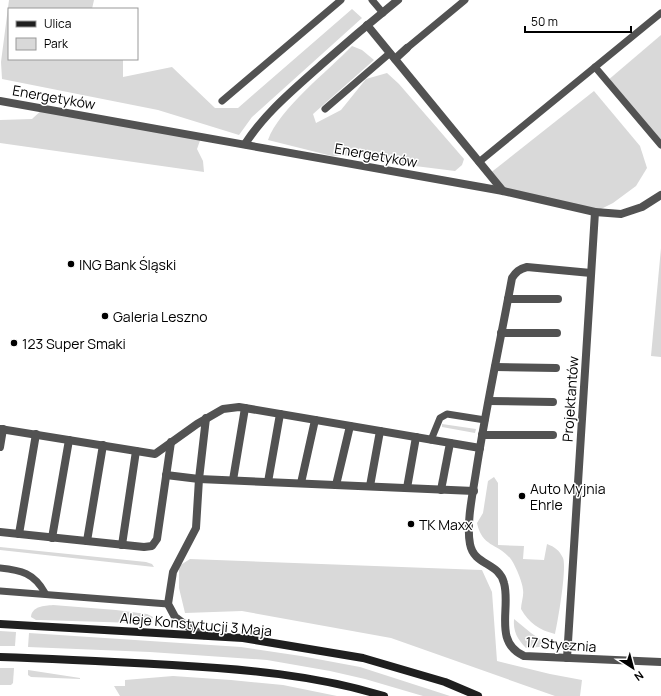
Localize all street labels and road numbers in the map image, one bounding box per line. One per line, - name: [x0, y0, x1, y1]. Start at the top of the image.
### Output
- street label: Energetyków: [11, 80, 97, 114]
- street label: Energetyków: [333, 138, 419, 172]
- street label: Projektantów: [558, 355, 582, 443]
- street label: Aleje Konstytucji 3 Maja: [119, 608, 273, 640]
- street label: 17 Stycznia: [525, 632, 597, 656]

